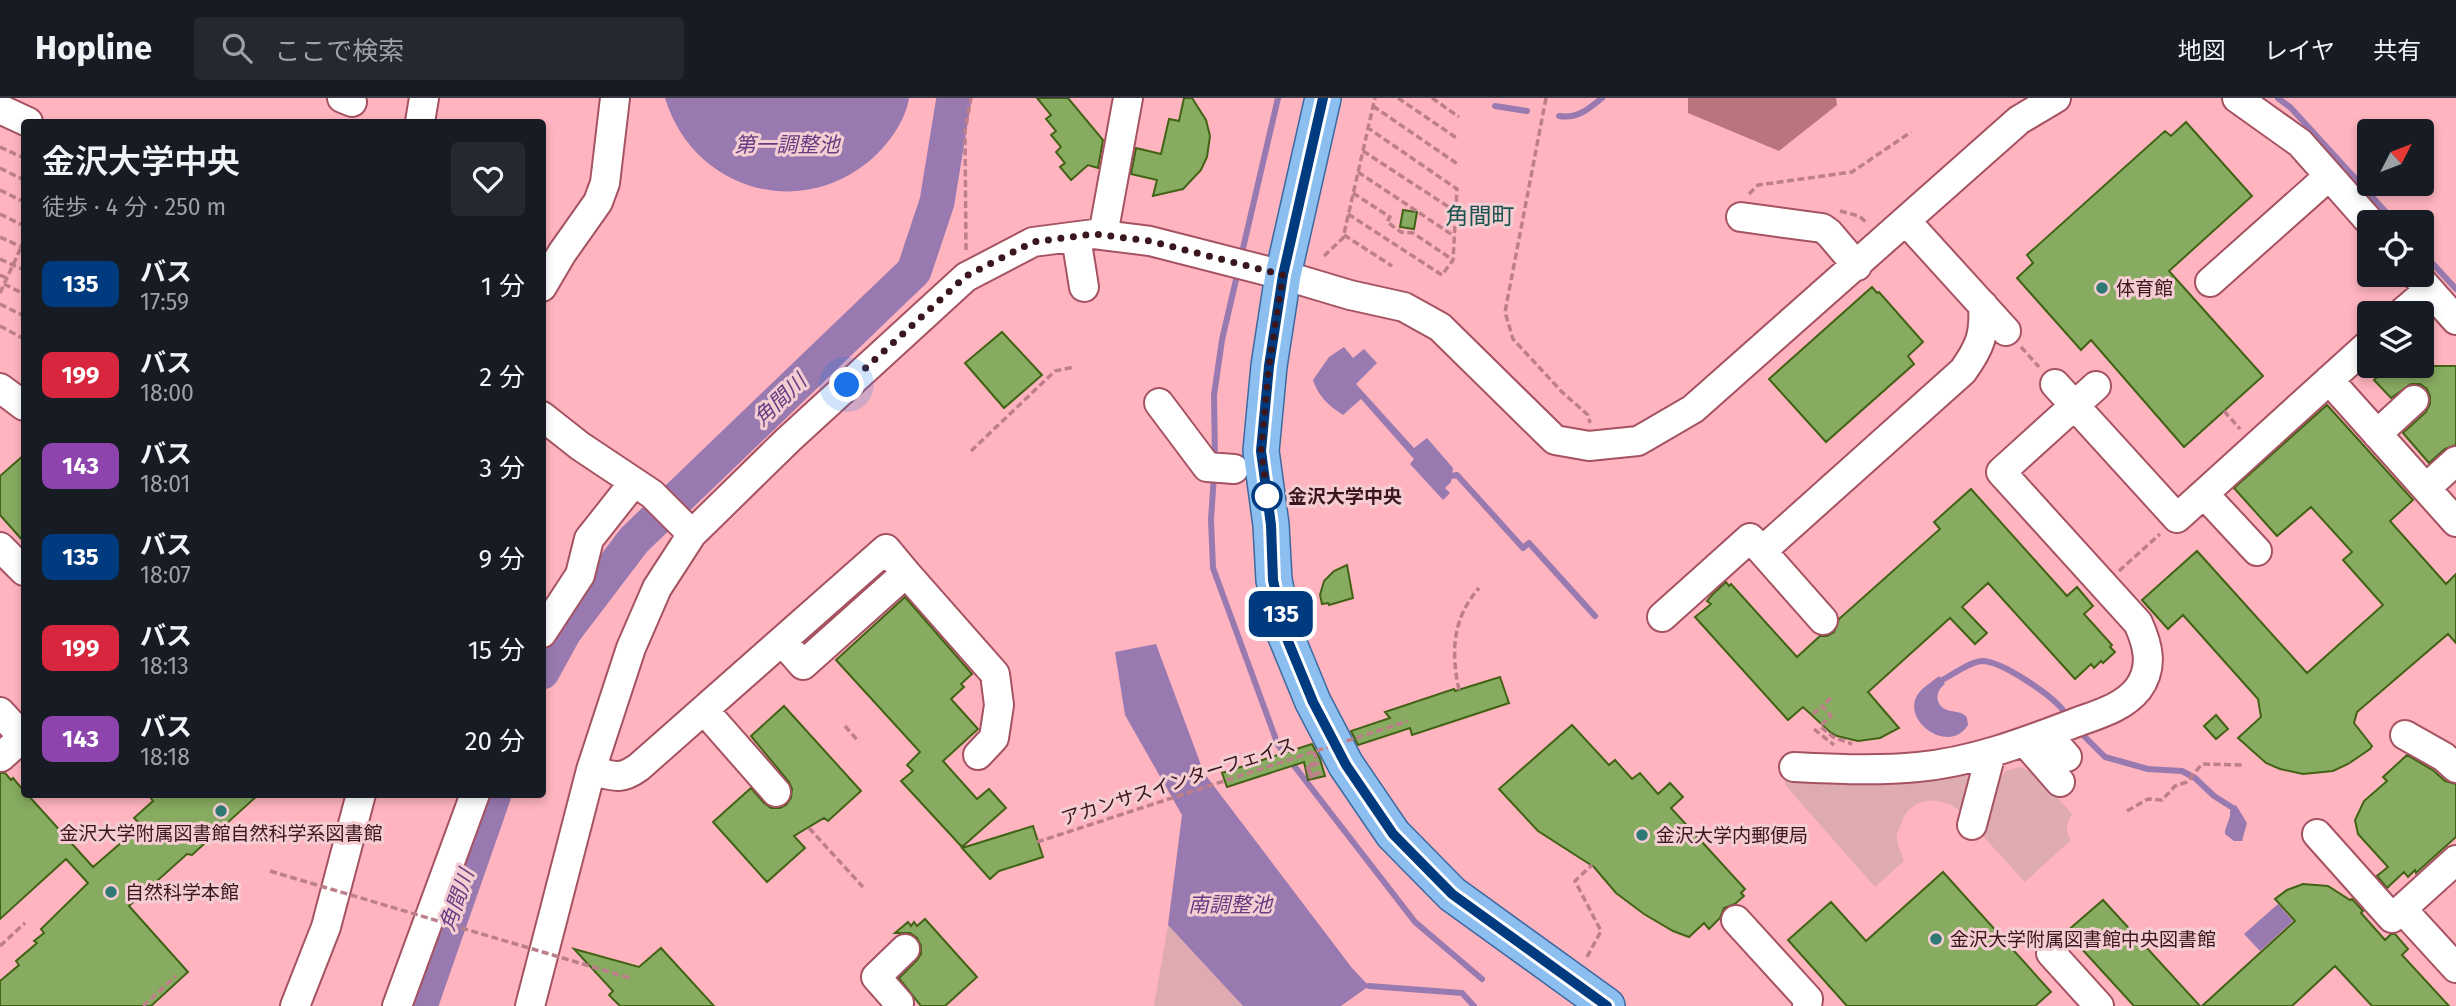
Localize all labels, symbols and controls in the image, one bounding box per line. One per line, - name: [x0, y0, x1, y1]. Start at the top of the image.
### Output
- search box: [194, 17, 684, 80]
- text: Hopline: [35, 28, 152, 68]
- icon: search: [218, 29, 256, 67]
- text: ここで検索: [274, 36, 404, 67]
- text: 地図: [2178, 37, 2226, 65]
- text: レイヤ: [2264, 37, 2335, 65]
- text: 共有: [2373, 37, 2421, 65]
- north arrow: [2357, 119, 2434, 196]
- map controls: [2357, 119, 2434, 378]
- water label: 第一調整池: [735, 132, 841, 158]
- text: 金沢大学中央: [42, 142, 240, 182]
- button: heart: [451, 142, 525, 216]
- text: 徒歩 · 4 分 · 250 m: [42, 193, 226, 221]
- district label: 角間町: [1446, 202, 1515, 230]
- button: locate: [2357, 210, 2434, 287]
- text: バス: [140, 257, 192, 288]
- text: 135: [62, 270, 99, 298]
- text: 1 分: [481, 271, 525, 302]
- place label: 体育館: [2116, 277, 2173, 300]
- marker: 体育館: [2094, 280, 2110, 296]
- text: 17:59: [140, 288, 189, 316]
- button: layers: [2357, 301, 2434, 378]
- text: バス: [140, 348, 192, 379]
- text: 199: [61, 361, 100, 389]
- text: 2 分: [479, 362, 525, 393]
- water label: 角間川: [748, 367, 813, 431]
- your location: [829, 367, 864, 402]
- text: 18:00: [140, 379, 194, 407]
- text: バス: [140, 439, 192, 470]
- text: 143: [62, 452, 99, 480]
- text: 3 分: [479, 453, 525, 484]
- text: 18:01: [140, 470, 190, 498]
- marker: 金沢大学中央: [1252, 481, 1282, 511]
- place label: 金沢大学中央: [1288, 485, 1402, 508]
- text: バス: [140, 530, 192, 561]
- text: 135: [62, 543, 99, 571]
- text: 9 分: [478, 544, 525, 575]
- text: 18:07: [140, 561, 191, 589]
- line badge: 135: [1241, 591, 1321, 637]
- text: 135: [1263, 600, 1299, 628]
- text: バス: [140, 621, 192, 652]
- text: 199: [61, 634, 100, 662]
- text: 15 分: [468, 635, 525, 666]
- text: 18:13: [140, 652, 189, 680]
- text: バス: [140, 712, 192, 743]
- text: 143: [62, 725, 99, 753]
- text: 20 分: [465, 726, 525, 757]
- street label: アカンサスインターフェイス: [1058, 733, 1298, 830]
- text: 18:18: [140, 743, 190, 771]
- marker: 金沢大学附属図書館自然科学系図書館: [213, 803, 229, 819]
- place label: 金沢大学附属図書館自然科学系図書館: [59, 822, 383, 845]
- place label: 金沢大学内郵便局: [1656, 824, 1808, 847]
- marker: 金沢大学内郵便局: [1634, 827, 1650, 843]
- water label: 角間川: [434, 864, 480, 934]
- place label: 自然科学本館: [125, 881, 239, 904]
- marker: 自然科学本館: [103, 884, 119, 900]
- water label: 南調整池: [1188, 892, 1274, 918]
- place label: 金沢大学附属図書館中央図書館: [1950, 928, 2216, 951]
- marker: 金沢大学附属図書館中央図書館: [1928, 931, 1944, 947]

